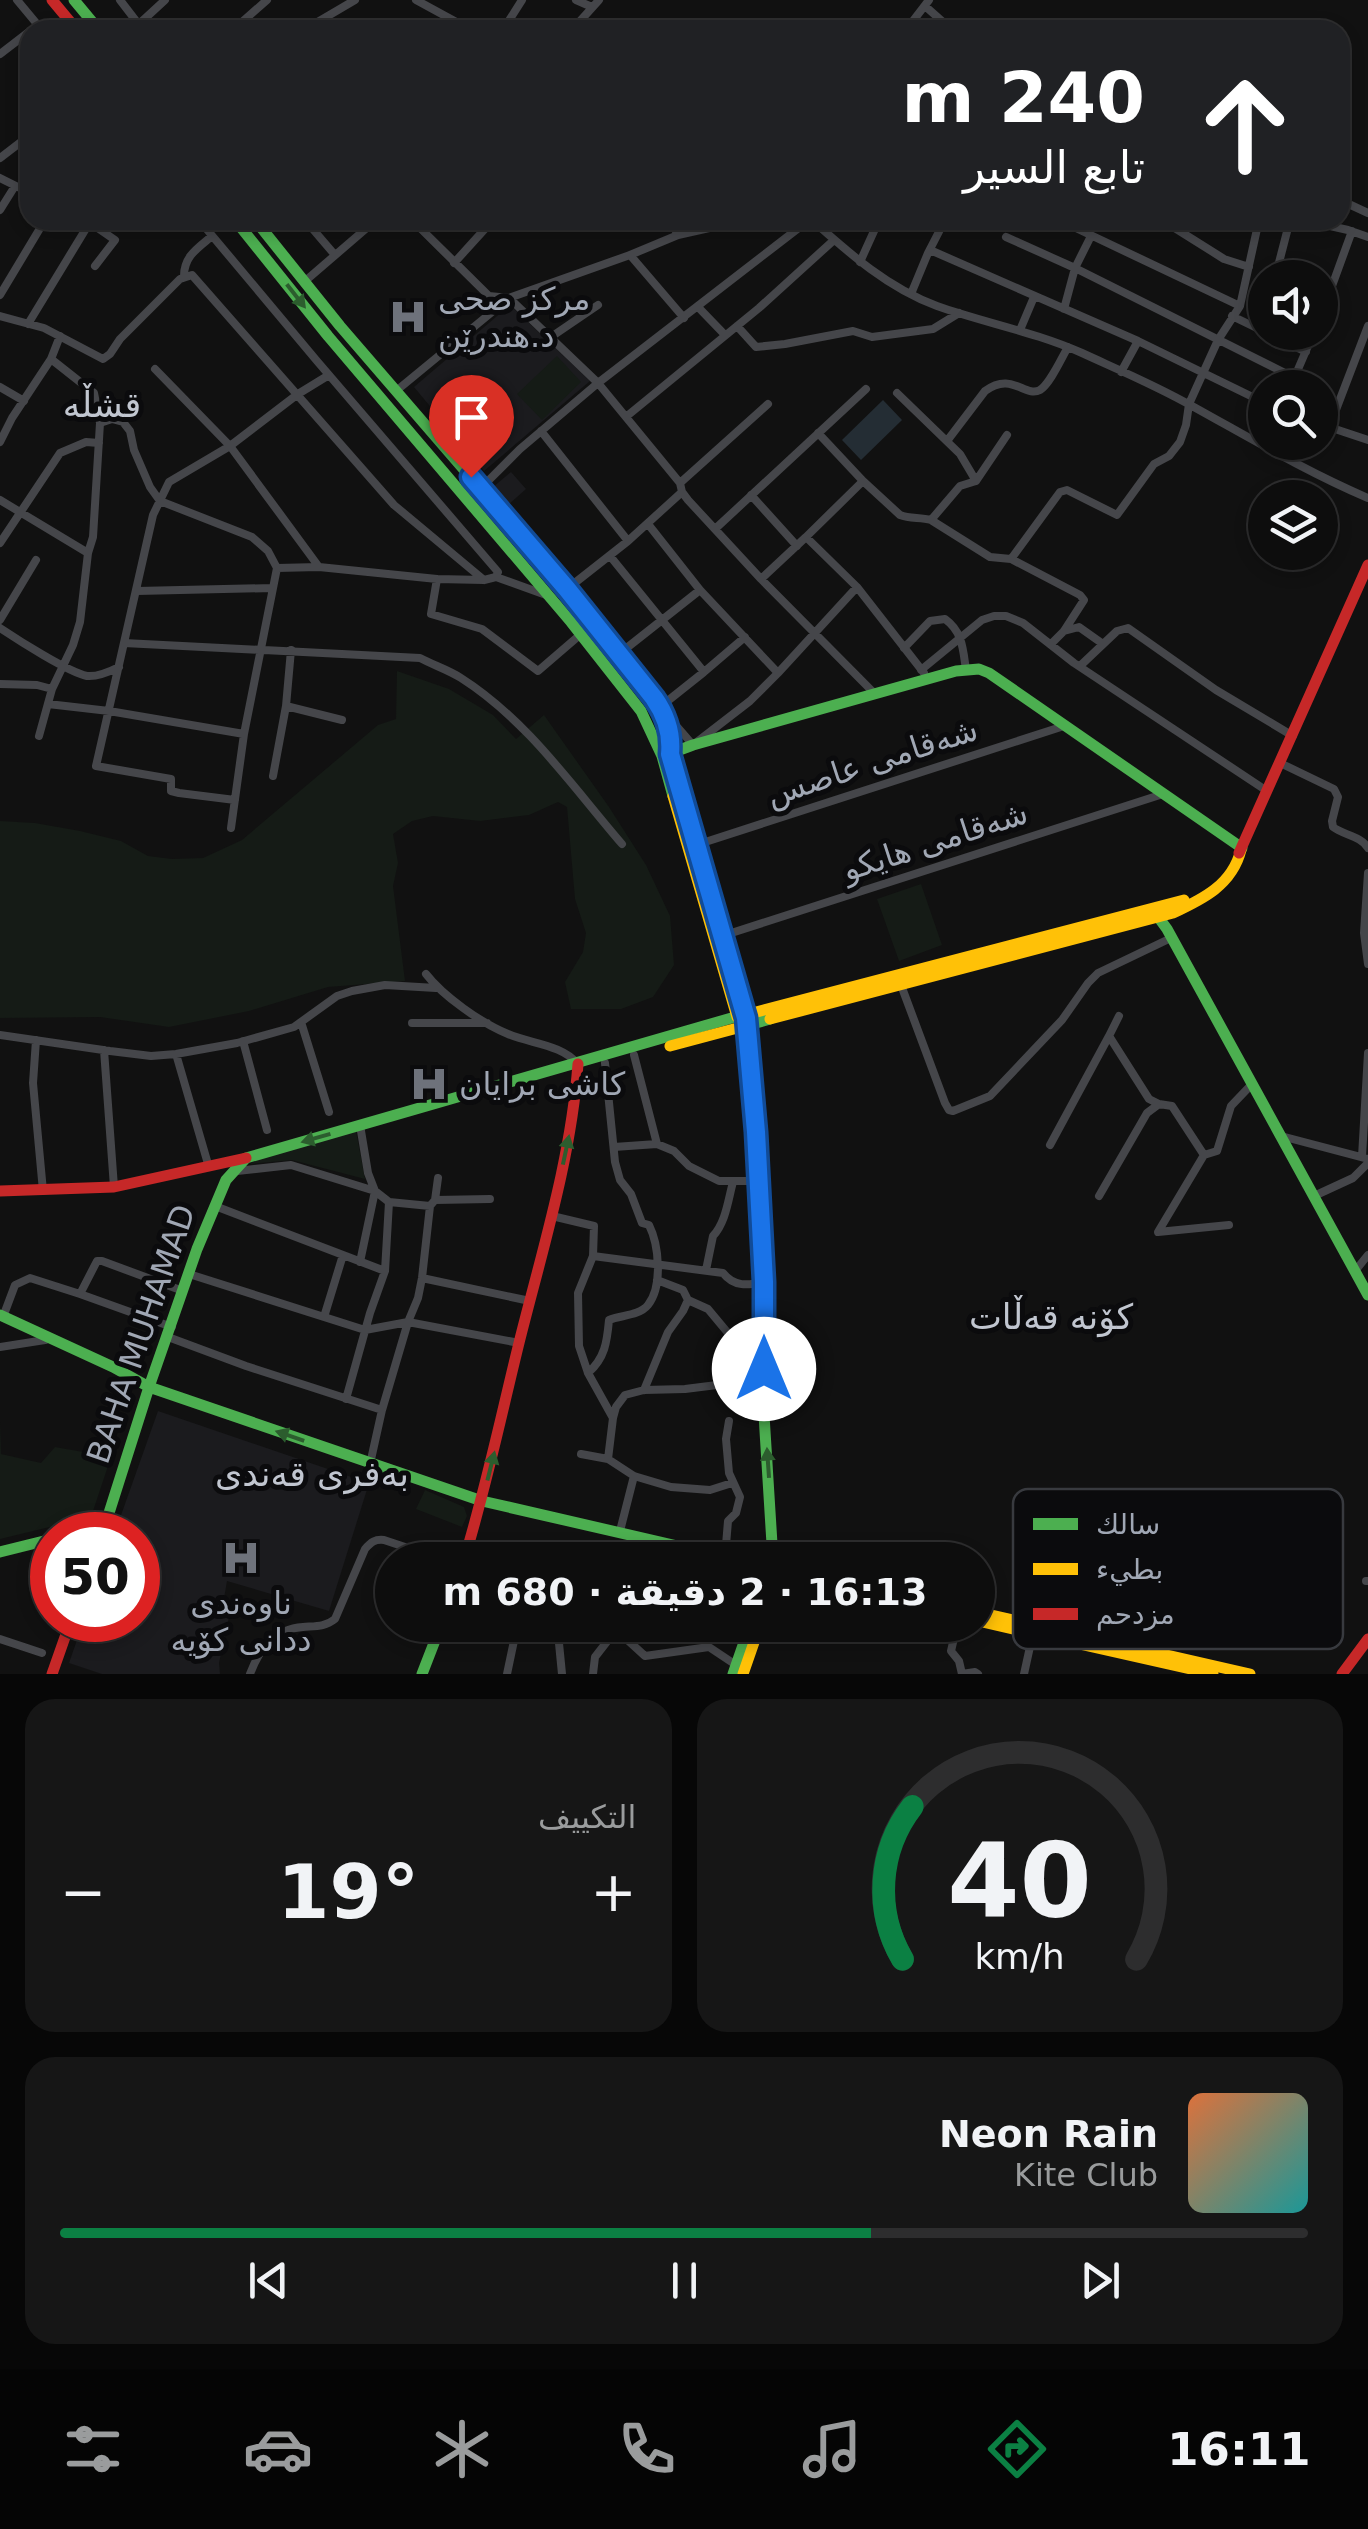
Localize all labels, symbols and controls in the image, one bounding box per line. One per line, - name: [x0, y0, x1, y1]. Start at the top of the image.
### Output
- text: 240 m: [902, 57, 1145, 139]
- icon: ahead: [1180, 60, 1310, 190]
- text: تابع السير: [963, 141, 1145, 194]
- map controls: [1248, 260, 1338, 570]
- button: sound: [1248, 260, 1338, 350]
- place label: مرکز صحی د.هندرێن: [438, 280, 590, 355]
- one-way arrow: [285, 283, 306, 309]
- hospital icon: مرکز صحی د.هندرێن: [387, 296, 429, 338]
- button: search: [1248, 370, 1338, 460]
- pin: [429, 375, 514, 478]
- district label: قشڵه‌: [63, 383, 141, 425]
- icon: arrive: [444, 390, 499, 445]
- button: layers: [1248, 480, 1338, 570]
- street label: شه‌قامی عاصس: [762, 710, 982, 814]
- street label: شه‌قامی هایكو: [836, 793, 1033, 889]
- hospital icon: كاشی برایان: [408, 1063, 450, 1105]
- place label: كاشی برایان: [459, 1065, 626, 1103]
- one-way arrow: [300, 1130, 331, 1146]
- one-way arrow: [558, 1134, 574, 1165]
- street label: BAHA MUHAMAD: [79, 1200, 203, 1468]
- district label: کۆنە قەڵات: [969, 1295, 1133, 1338]
- position arrow: [712, 1317, 816, 1421]
- one-way arrow: [275, 1428, 305, 1443]
- one-way arrow: [759, 1447, 775, 1478]
- one-way arrow: [483, 1450, 499, 1481]
- district label: بەفری قەندی: [215, 1454, 409, 1495]
- legend: [1013, 1489, 1343, 1649]
- text: سالك: [1096, 1508, 1160, 1541]
- speed limit sign: 50: [30, 1512, 160, 1642]
- hospital icon: ناوەندی ددانی کۆیە: [220, 1537, 262, 1579]
- text: بطيء: [1096, 1553, 1163, 1586]
- text: 16:13 · 2 دقيقة · 680 m: [443, 1570, 927, 1614]
- place label: ناوەندی ددانی کۆیە: [171, 1584, 311, 1659]
- text: مزدحم: [1096, 1598, 1175, 1631]
- text: التكييف: [538, 1798, 637, 1836]
- text: 40: [947, 1820, 1092, 1942]
- text: 19°: [277, 1848, 419, 1936]
- text: −: [60, 1860, 106, 1924]
- text: +: [590, 1860, 637, 1924]
- text: km/h: [975, 1936, 1065, 1977]
- text: Neon Rain: [939, 2112, 1158, 2156]
- text: Kite Club: [1014, 2156, 1158, 2194]
- icon: previous: [241, 2253, 296, 2308]
- icon: pause: [657, 2253, 712, 2308]
- icon: next: [1073, 2253, 1128, 2308]
- icon: filters: [58, 2414, 128, 2484]
- icon: car: [243, 2414, 313, 2484]
- icon: climate: [427, 2414, 497, 2484]
- icon: phone: [612, 2414, 682, 2484]
- icon: music: [797, 2414, 867, 2484]
- icon: directions: [982, 2414, 1052, 2484]
- text: 16:11: [1167, 2423, 1311, 2476]

